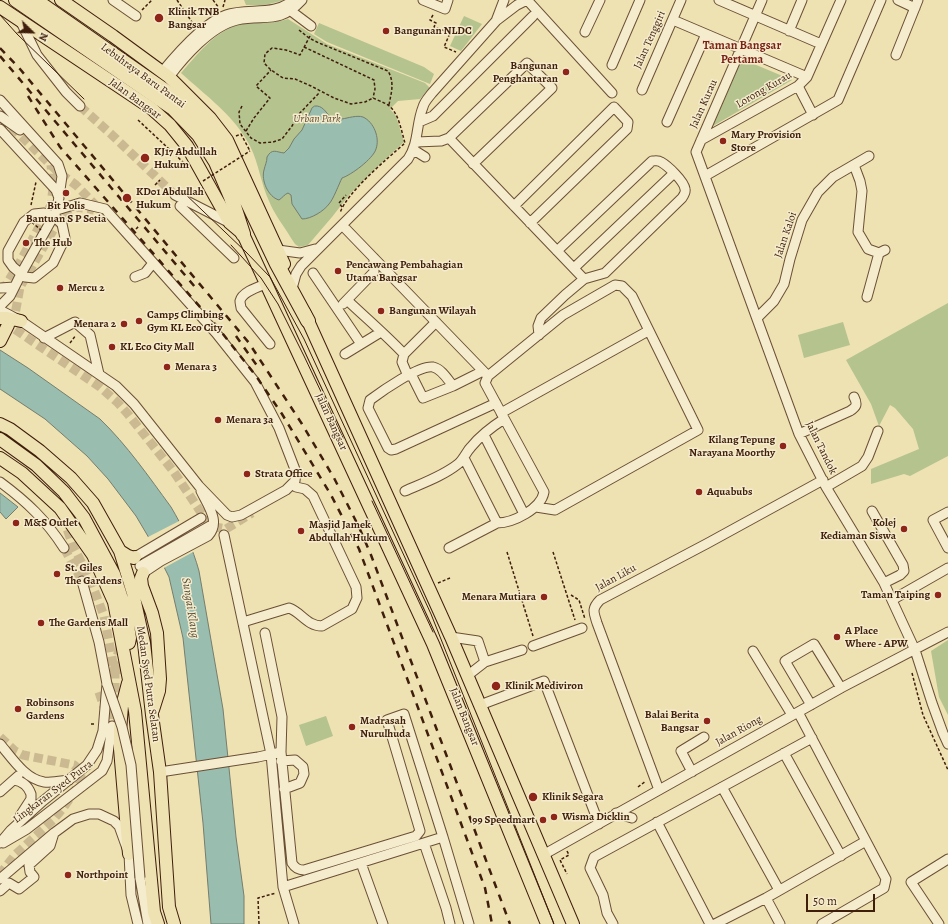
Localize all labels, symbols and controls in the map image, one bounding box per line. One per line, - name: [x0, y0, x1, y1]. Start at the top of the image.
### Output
- place label: Klinik TNB Bangsar: [168, 5, 219, 31]
- street label: Jalan Tenggiri: [631, 9, 669, 71]
- north arrow: [12, 12, 52, 52]
- marker: Klinik TNB Bangsar: [153, 12, 165, 24]
- place label: Bangunan NLDC: [394, 24, 472, 38]
- marker: Bangunan NLDC: [381, 26, 391, 36]
- text: N: [35, 30, 52, 43]
- district label: Taman Bangsar Pertama: [703, 39, 781, 67]
- street label: Lebuhraya Baru Pantai: [98, 41, 188, 111]
- place label: Bangunan Penghantaran: [493, 59, 558, 85]
- marker: Bangunan Penghantaran: [561, 67, 571, 77]
- street label: Lorong Kurau: [734, 69, 794, 111]
- street label: Jalan Bangsar: [106, 76, 164, 122]
- street label: Jalan Kurau: [687, 77, 721, 131]
- park label: Urban Park: [293, 112, 341, 126]
- place label: Mary Provision Store: [731, 128, 801, 154]
- marker: Mary Provision Store: [718, 136, 728, 146]
- place label: KJ17 Abdullah Hukum: [154, 145, 217, 171]
- marker: KJ17 Abdullah Hukum: [139, 152, 151, 164]
- place label: KD01 Abdullah Hukum: [136, 185, 204, 211]
- marker: Bit Polis Bantuan S P Setia: [61, 188, 71, 198]
- marker: KD01 Abdullah Hukum: [121, 192, 133, 204]
- place label: Bit Polis Bantuan S P Setia: [26, 199, 106, 225]
- street label: Jalan Kaloi: [772, 210, 800, 260]
- place label: The Hub: [34, 236, 72, 250]
- marker: The Hub: [21, 238, 31, 248]
- place label: Pencawang Pembahagian Utama Bangsar: [346, 258, 463, 284]
- marker: Pencawang Pembahagian Utama Bangsar: [333, 266, 343, 276]
- place label: Mercu 2: [68, 281, 105, 295]
- marker: Mercu 2: [55, 283, 65, 293]
- place label: Bangunan Wilayah: [389, 304, 476, 318]
- marker: Bangunan Wilayah: [376, 306, 386, 316]
- place label: Camp5 Climbing Gym KL Eco City: [147, 308, 224, 334]
- marker: Camp5 Climbing Gym KL Eco City: [134, 316, 144, 326]
- place label: Menara 2: [73, 317, 116, 331]
- marker: Menara 2: [119, 319, 129, 329]
- place label: KL Eco City Mall: [120, 340, 194, 354]
- marker: KL Eco City Mall: [107, 342, 117, 352]
- place label: Menara 3: [175, 360, 217, 374]
- marker: Menara 3: [162, 362, 172, 372]
- street label: Jalan Bangsar: [312, 391, 350, 453]
- place label: Menara 3a: [226, 413, 273, 427]
- marker: Menara 3a: [213, 415, 223, 425]
- street label: Jalan Tandok: [802, 419, 840, 477]
- place label: Kilang Tepung Narayana Moorthy: [689, 433, 775, 459]
- marker: Kilang Tepung Narayana Moorthy: [778, 441, 788, 451]
- place label: Strata Office: [255, 467, 313, 481]
- marker: Strata Office: [242, 469, 252, 479]
- place label: Aquabubs: [707, 485, 752, 499]
- marker: Aquabubs: [694, 487, 704, 497]
- place label: M&S Outlet: [24, 516, 78, 530]
- place label: Kolej Kediaman Siswa: [820, 516, 896, 542]
- marker: M&S Outlet: [11, 518, 21, 528]
- place label: Masjid Jamek Abdullah Hukum: [309, 518, 387, 544]
- marker: Kolej Kediaman Siswa: [899, 524, 909, 534]
- marker: Masjid Jamek Abdullah Hukum: [296, 526, 306, 536]
- place label: St. Giles The Gardens: [65, 561, 122, 587]
- street label: Jalan Liku: [593, 561, 639, 595]
- marker: St. Giles The Gardens: [52, 569, 62, 579]
- water label: Sungai Klang: [178, 577, 202, 639]
- place label: Taman Taiping: [861, 588, 930, 602]
- place label: Menara Mutiara: [462, 590, 536, 604]
- marker: Taman Taiping: [933, 590, 943, 600]
- marker: Menara Mutiara: [539, 592, 549, 602]
- place label: The Gardens Mall: [49, 616, 128, 630]
- marker: The Gardens Mall: [36, 618, 46, 628]
- place label: A Place Where - APW: [845, 624, 908, 650]
- street label: Medan Syed Putra Selatan: [133, 625, 163, 743]
- marker: A Place Where - APW: [832, 632, 842, 642]
- place label: Klinik Mediviron: [505, 679, 583, 693]
- marker: Klinik Mediviron: [490, 680, 502, 692]
- street label: Jalan Bangsar: [446, 686, 482, 748]
- place label: Robinsons Gardens: [26, 696, 74, 722]
- marker: Robinsons Gardens: [13, 704, 23, 714]
- place label: Balai Berita Bangsar: [645, 708, 699, 734]
- street label: Jalan Riong: [713, 713, 765, 749]
- place label: Madrasah Nurulhuda: [360, 714, 411, 740]
- marker: Balai Berita Bangsar: [702, 716, 712, 726]
- marker: Madrasah Nurulhuda: [347, 722, 357, 732]
- street label: Lingkaran Syed Putra: [11, 758, 95, 826]
- place label: Klinik Segara: [542, 790, 604, 804]
- marker: Klinik Segara: [527, 791, 539, 803]
- place label: Wisma Dicklin: [562, 810, 630, 824]
- marker: Wisma Dicklin: [549, 812, 559, 822]
- place label: 99 Speedmart: [472, 813, 535, 827]
- marker: 99 Speedmart: [538, 815, 548, 825]
- place label: Northpoint: [76, 868, 128, 882]
- marker: Northpoint: [63, 870, 73, 880]
- scale bar: [808, 886, 877, 912]
- text: 50 m: [813, 893, 837, 909]

